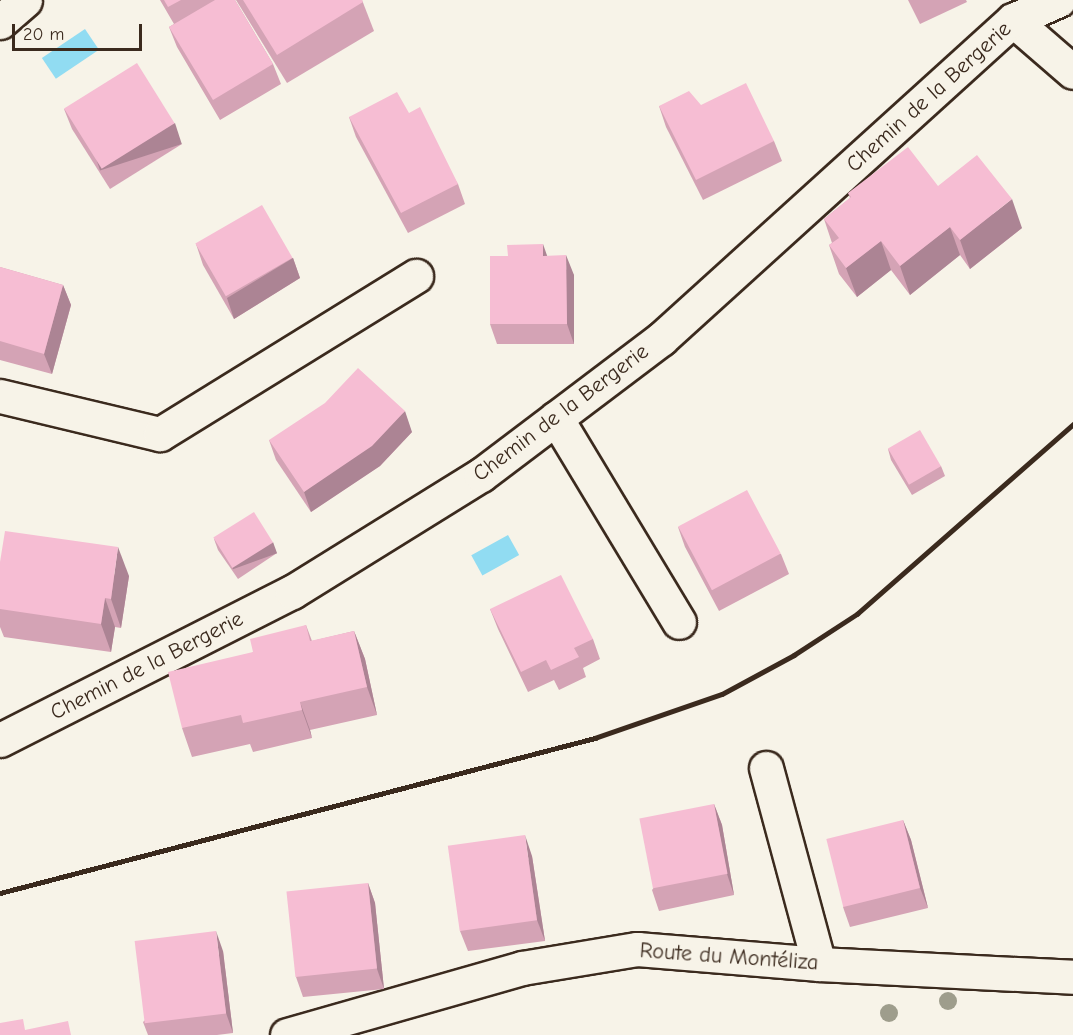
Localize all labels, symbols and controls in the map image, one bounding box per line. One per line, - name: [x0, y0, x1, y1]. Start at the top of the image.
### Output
- scale bar: [15, 12, 146, 50]
- street label: Chemin de la Bergerie: [841, 16, 1017, 178]
- text: 20 m: [23, 24, 64, 45]
- street label: Chemin de la Bergerie: [468, 338, 654, 488]
- street label: Chemin de la Bergerie: [46, 606, 248, 726]
- street label: Route du Montéliza: [639, 938, 819, 976]

